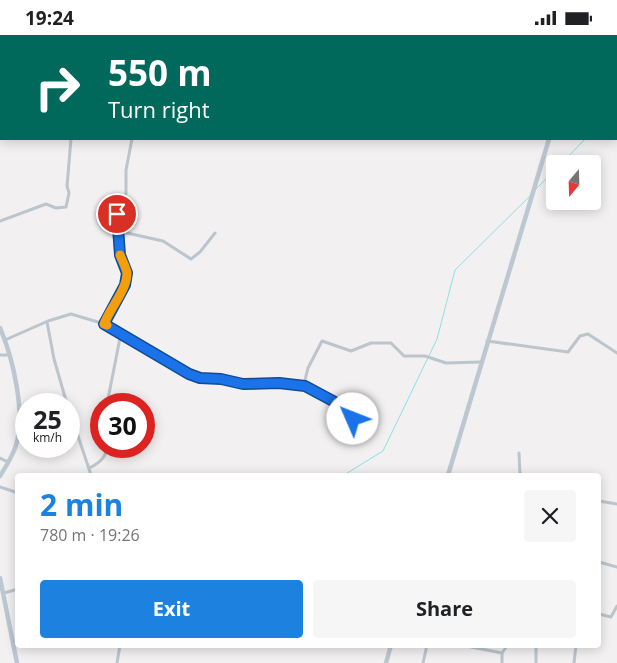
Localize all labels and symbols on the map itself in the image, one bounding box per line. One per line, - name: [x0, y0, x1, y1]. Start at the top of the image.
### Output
- north arrow: [546, 155, 601, 210]
- pin: [96, 193, 138, 235]
- position arrow: [326, 392, 378, 444]
- speed limit sign: 30: [90, 393, 155, 458]

